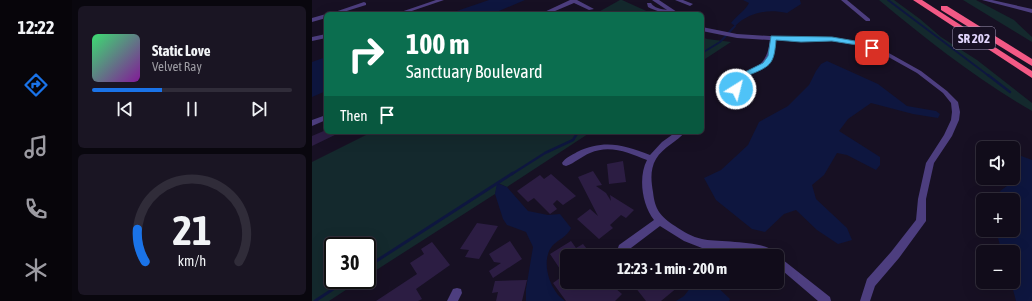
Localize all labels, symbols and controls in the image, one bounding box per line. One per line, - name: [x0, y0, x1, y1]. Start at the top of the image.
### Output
- text: 12:22: [17, 17, 55, 38]
- road number: SR 202: [953, 27, 995, 49]
- icon: right: [340, 28, 392, 80]
- text: 100 m: [406, 28, 469, 60]
- pin: [855, 31, 889, 65]
- icon: arrive: [861, 37, 883, 59]
- text: Static Love: [152, 42, 211, 59]
- text: Velvet Ray: [152, 59, 202, 74]
- text: Sanctuary Boulevard: [406, 61, 542, 82]
- position arrow: [715, 68, 757, 110]
- icon: directions: [22, 71, 50, 99]
- icon: previous: [114, 98, 136, 120]
- icon: pause: [181, 98, 203, 120]
- icon: next: [248, 98, 270, 120]
- icon: arrive: [376, 104, 398, 126]
- text: Then: [340, 107, 368, 124]
- icon: music: [22, 133, 50, 161]
- map controls: [976, 141, 1020, 289]
- button: sound: [976, 141, 1020, 185]
- button: +: [976, 193, 1020, 237]
- icon: phone: [22, 195, 50, 223]
- text: 21: [172, 206, 212, 254]
- speed limit sign: 30: [324, 237, 376, 289]
- button: −: [976, 245, 1020, 289]
- text: km/h: [178, 253, 206, 269]
- icon: climate: [22, 256, 50, 284]
- text: 12:23 · 1 min · 200 m: [617, 260, 727, 277]

